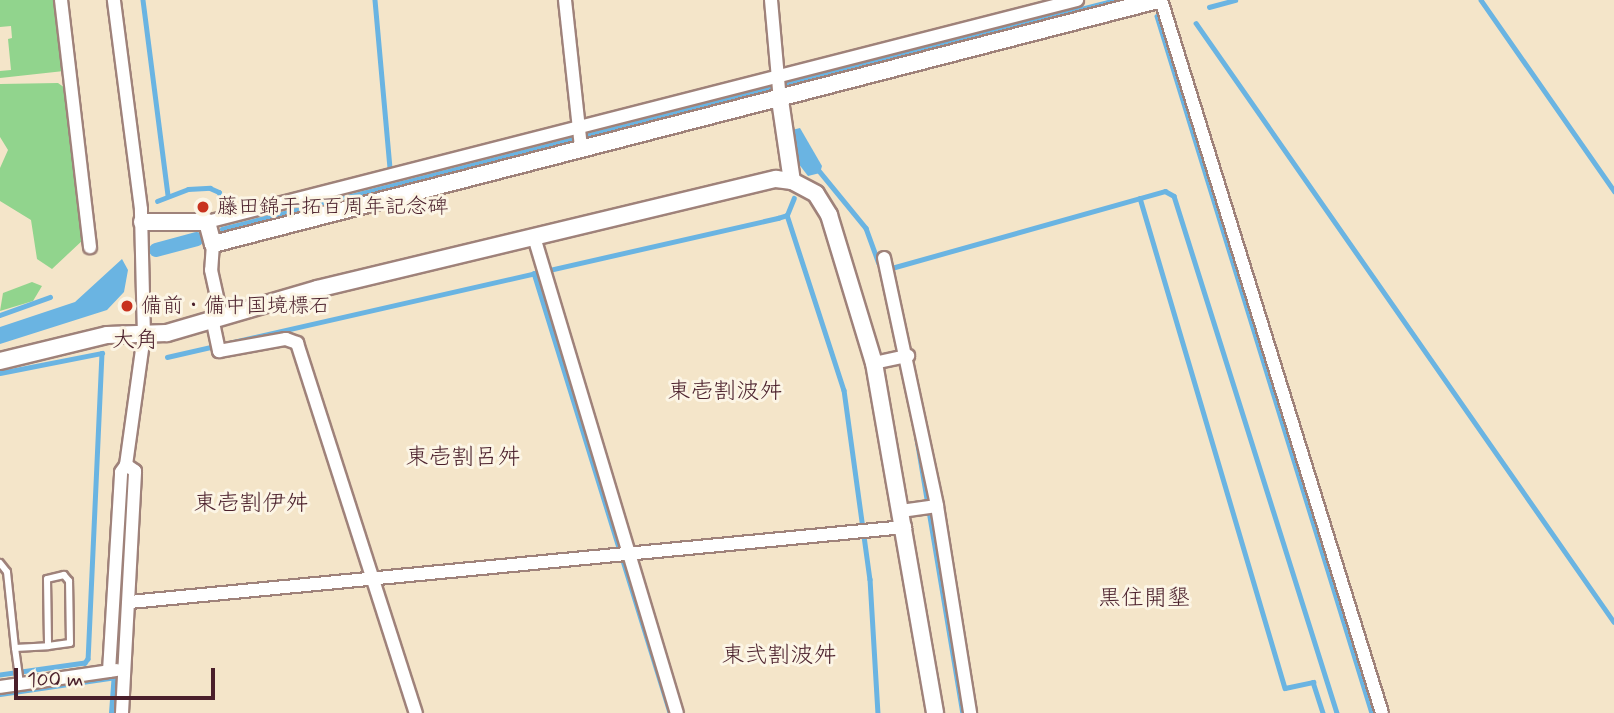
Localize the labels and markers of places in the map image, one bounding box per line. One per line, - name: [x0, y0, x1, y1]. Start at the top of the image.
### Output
- place label: 藤田錦干拓百周年記念碑: [217, 194, 448, 220]
- marker: 藤田錦干拓百周年記念碑: [195, 199, 211, 215]
- place label: 備前・備中国境標石: [141, 293, 330, 319]
- marker: 備前・備中国境標石: [119, 298, 135, 314]

